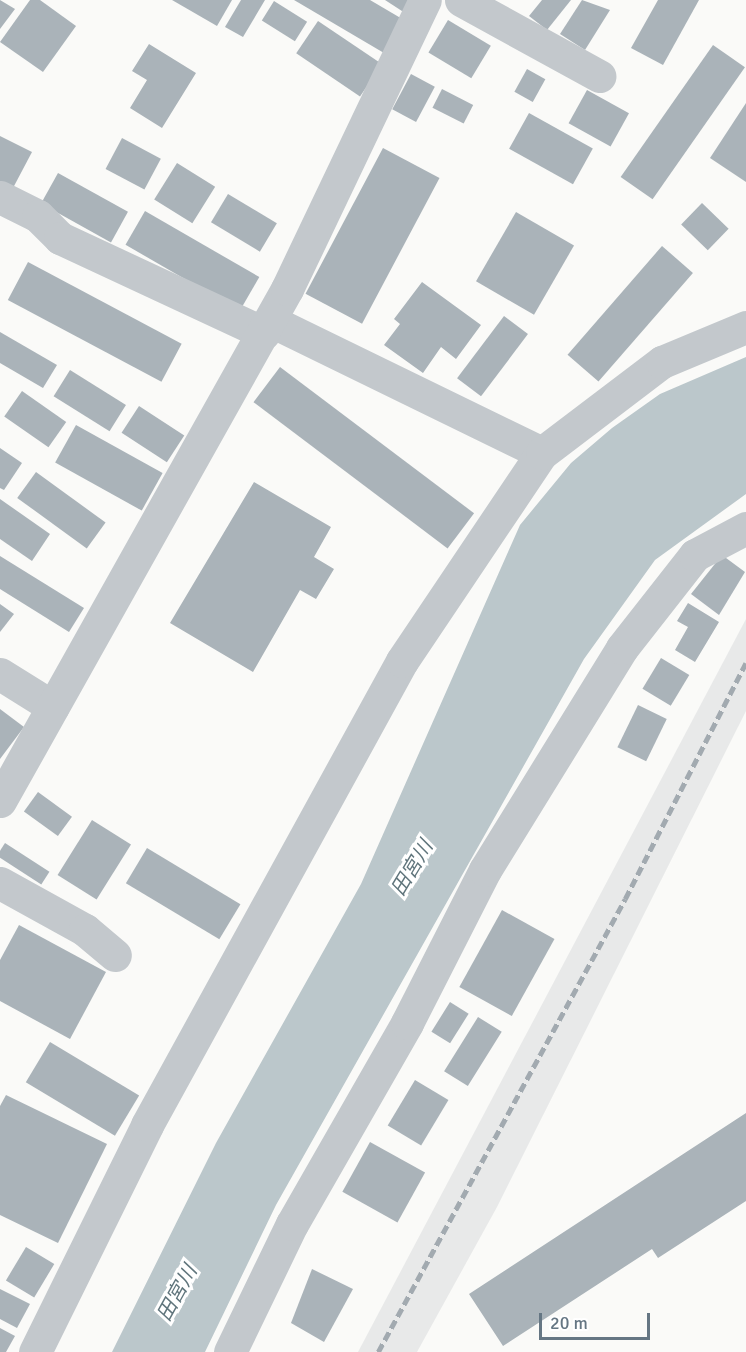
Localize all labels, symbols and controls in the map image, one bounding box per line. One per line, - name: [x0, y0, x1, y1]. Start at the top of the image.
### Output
- water label: 田宮川: [386, 836, 438, 900]
- water label: 田宮川: [152, 1261, 202, 1325]
- scale bar: [542, 1301, 653, 1339]
- text: 20 m: [550, 1312, 588, 1334]

